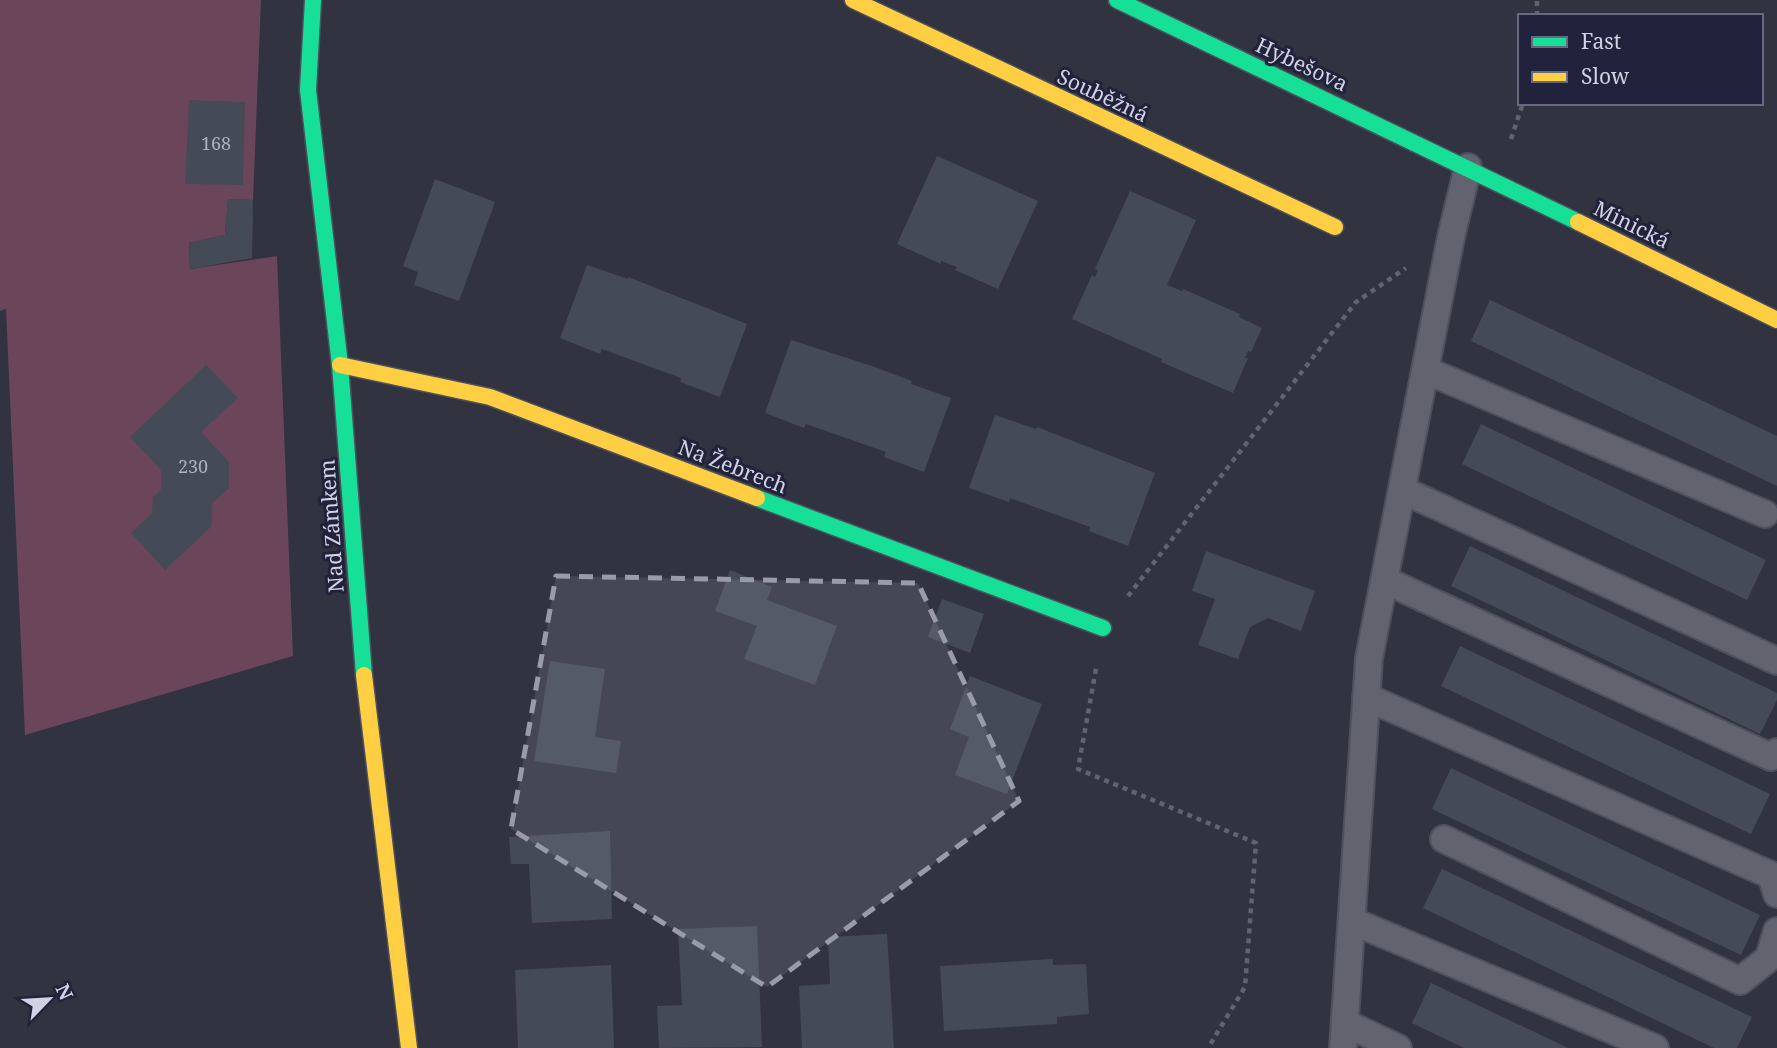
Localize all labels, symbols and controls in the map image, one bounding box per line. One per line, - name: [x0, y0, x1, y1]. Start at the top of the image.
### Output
- legend: [1518, 14, 1763, 105]
- text: Fast: [1581, 27, 1621, 55]
- street label: Hybešova: [1252, 31, 1352, 97]
- street label: Souběžná: [1053, 62, 1153, 128]
- text: Slow: [1581, 62, 1630, 90]
- house number: 168: [201, 131, 231, 155]
- street label: Minická: [1589, 194, 1675, 254]
- street label: Na Žebrech: [674, 432, 792, 500]
- house number: 230: [178, 454, 208, 478]
- street label: Nad Zámkem: [312, 458, 350, 593]
- north arrow: [14, 964, 84, 1034]
- text: N: [49, 980, 79, 1004]

